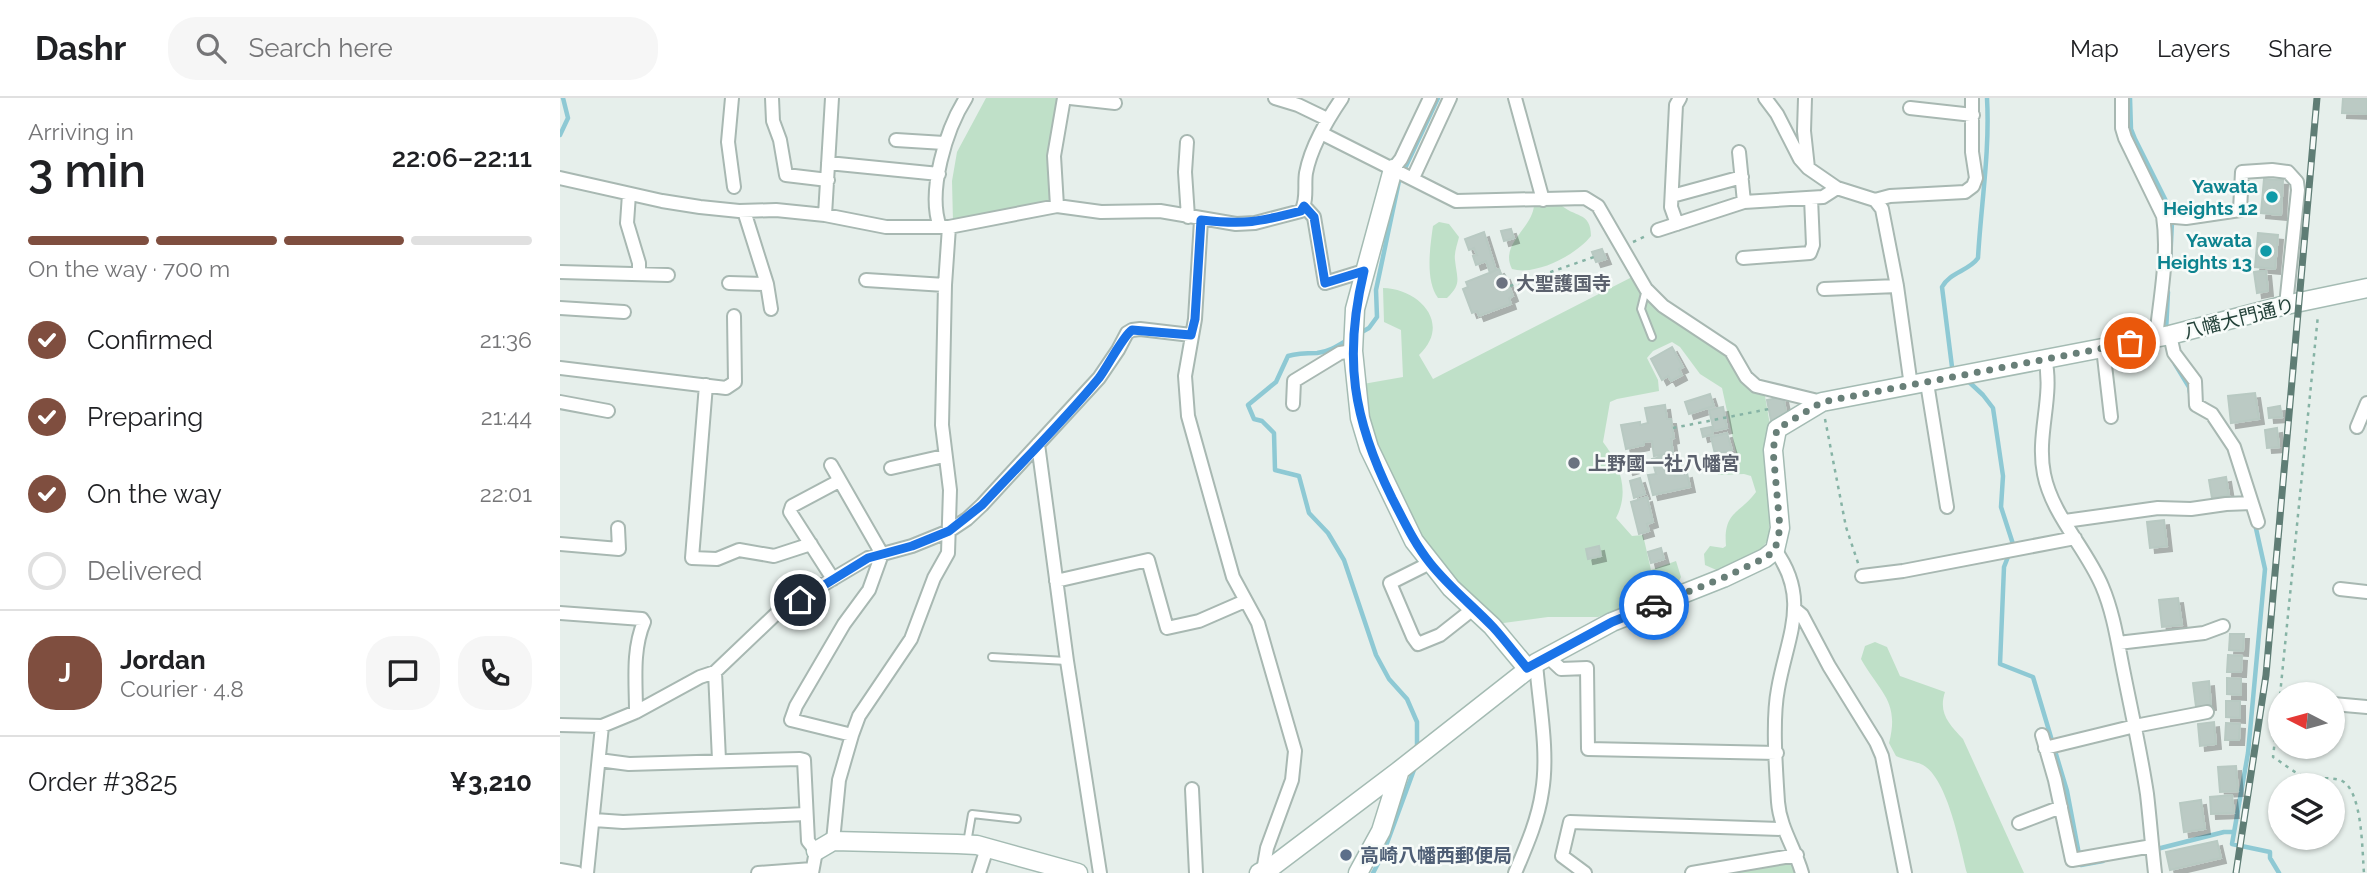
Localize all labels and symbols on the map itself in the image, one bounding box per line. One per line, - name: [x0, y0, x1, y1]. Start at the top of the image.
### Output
- place label: Yawata Heights 12: [2163, 175, 2258, 219]
- marker: Yawata Heights 12: [2264, 189, 2280, 205]
- place label: Yawata Heights 13: [2157, 229, 2252, 273]
- marker: Yawata Heights 13: [2258, 243, 2274, 259]
- place label: 大聖護国寺: [1516, 272, 1611, 294]
- marker: 大聖護国寺: [1494, 275, 1510, 291]
- street label: 八幡大門通り: [2181, 294, 2297, 342]
- pin: [2100, 313, 2160, 373]
- place label: 上野國一社八幡宮: [1588, 452, 1740, 474]
- marker: 上野國一社八幡宮: [1566, 455, 1582, 471]
- pin: [770, 570, 830, 630]
- courier: [1619, 570, 1689, 640]
- north arrow: [2268, 682, 2345, 760]
- place label: 高崎八幡西郵便局: [1360, 844, 1512, 866]
- marker: 高崎八幡西郵便局: [1338, 847, 1354, 863]

